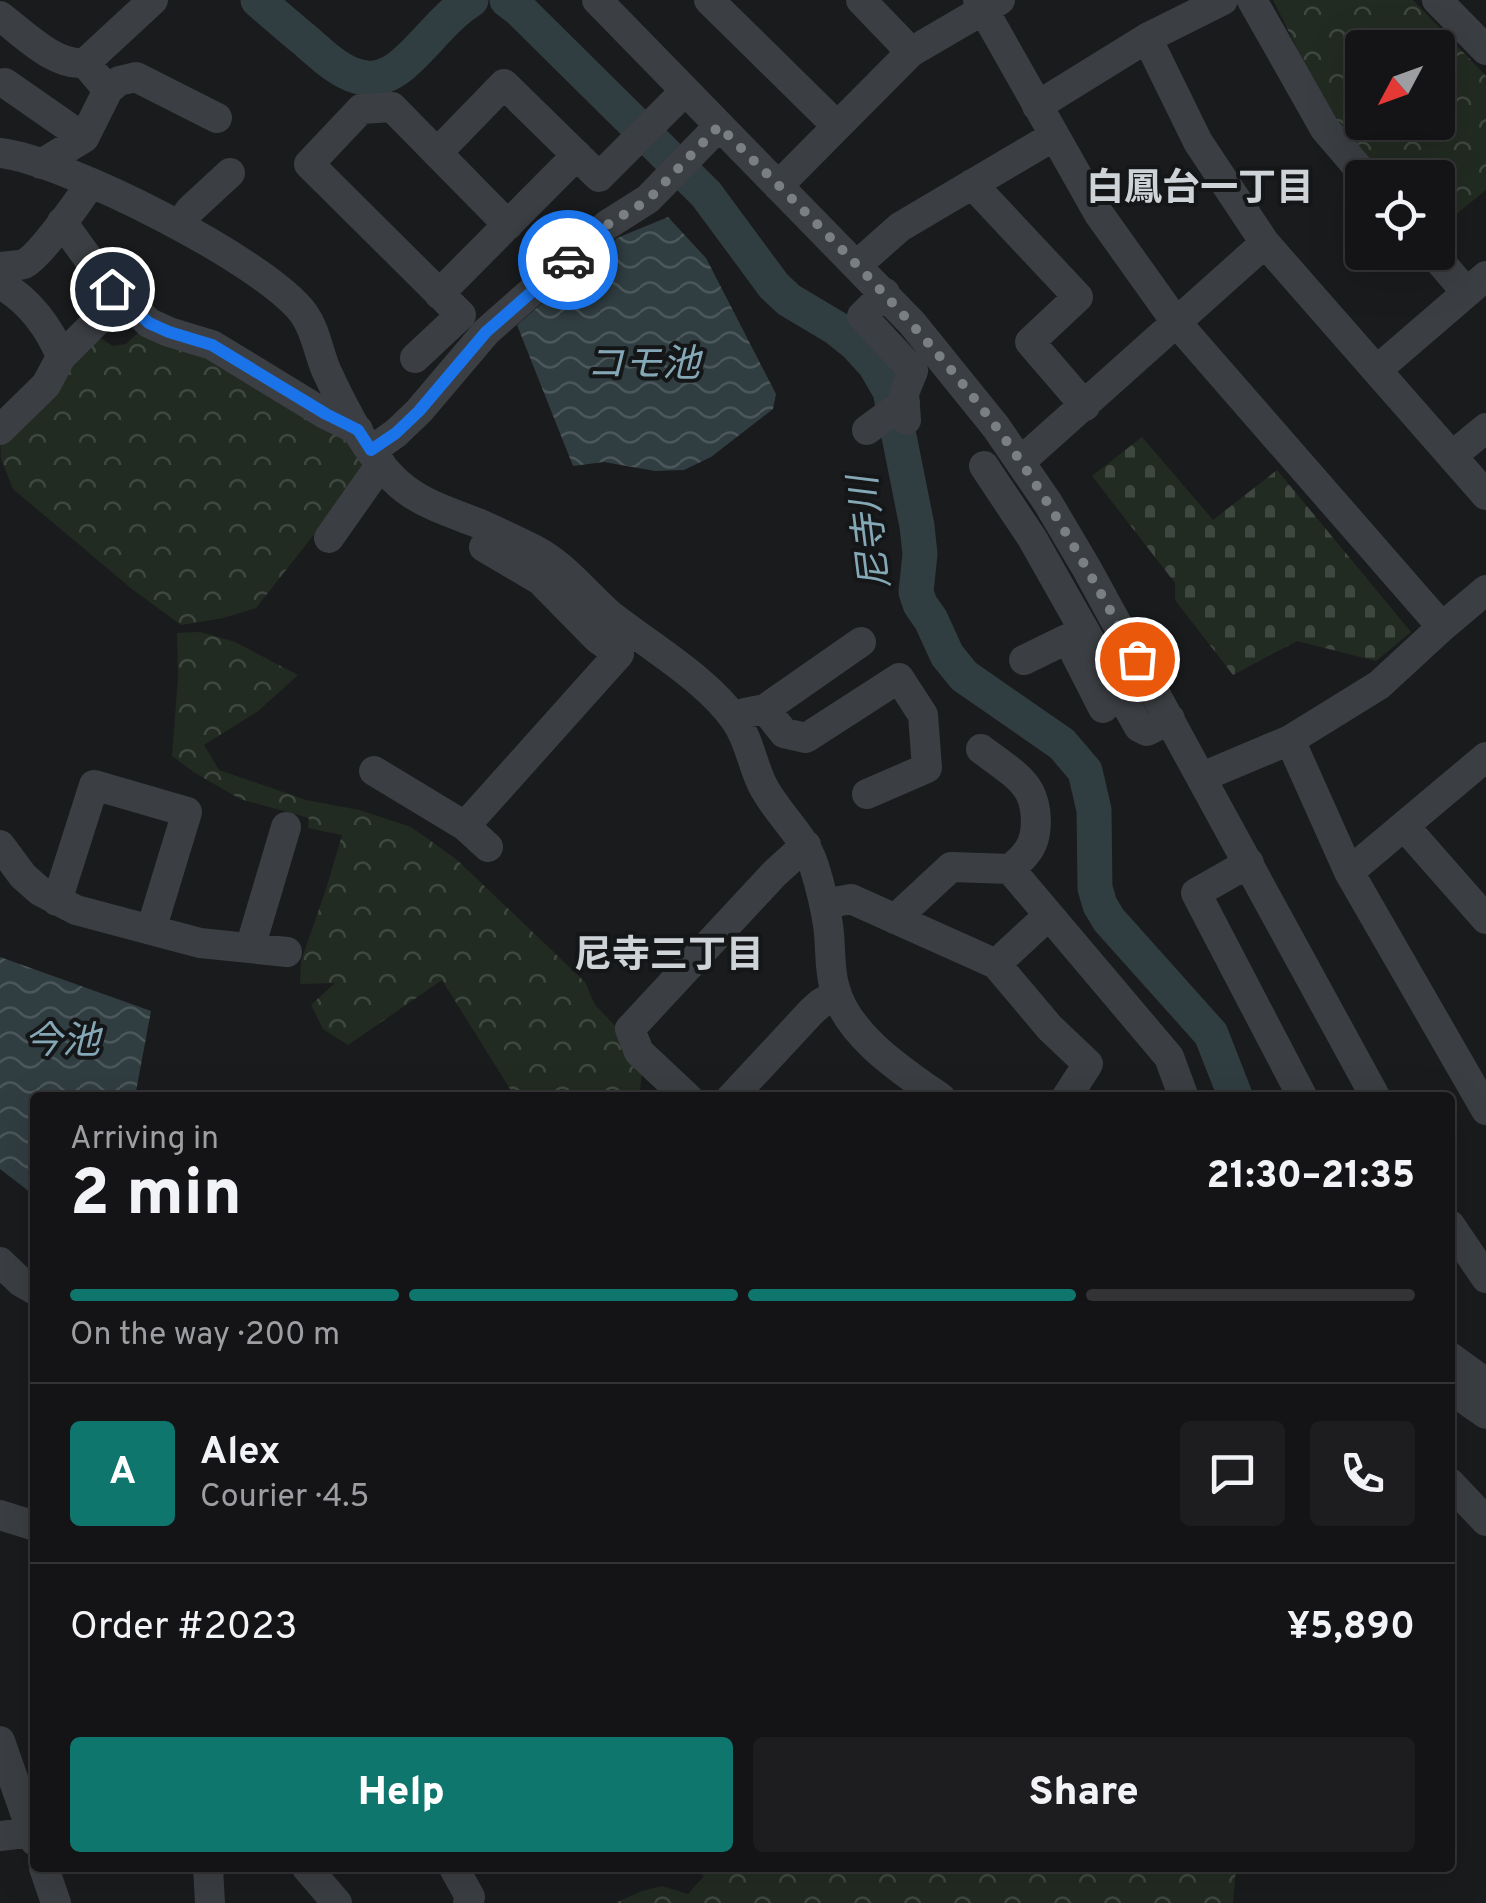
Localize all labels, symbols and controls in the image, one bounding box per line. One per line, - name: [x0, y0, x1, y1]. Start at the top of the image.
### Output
- north arrow: [1345, 30, 1455, 140]
- map controls: [1345, 30, 1455, 270]
- button: locate: [1345, 160, 1455, 270]
- district label: 白鳳台一丁目: [1086, 166, 1314, 215]
- courier: [518, 210, 618, 310]
- icon: car: [541, 233, 596, 288]
- pin: [70, 247, 155, 332]
- icon: home: [85, 262, 140, 317]
- water label: コモ池: [586, 342, 704, 391]
- water label: 尼寺川: [841, 469, 904, 592]
- pin: [1095, 617, 1180, 702]
- icon: bag: [1110, 632, 1165, 687]
- district label: 尼寺三丁目: [574, 933, 764, 982]
- water label: 今池: [24, 1019, 104, 1068]
- text: Arriving in: [70, 1120, 219, 1160]
- text: 21:30–21:35: [1206, 1153, 1415, 1202]
- text: 2 min: [70, 1156, 242, 1238]
- text: On the way · 200 m: [70, 1316, 340, 1356]
- button: chat: [1180, 1421, 1285, 1526]
- button: phone: [1310, 1421, 1415, 1526]
- text: Alex: [200, 1429, 280, 1478]
- text: A: [109, 1449, 136, 1498]
- text: Courier · 4.5: [200, 1478, 369, 1518]
- text: Order #2023: [70, 1604, 297, 1653]
- text: ¥5,890: [1287, 1604, 1415, 1653]
- button: Help: [70, 1737, 733, 1852]
- button: Share: [753, 1737, 1415, 1852]

